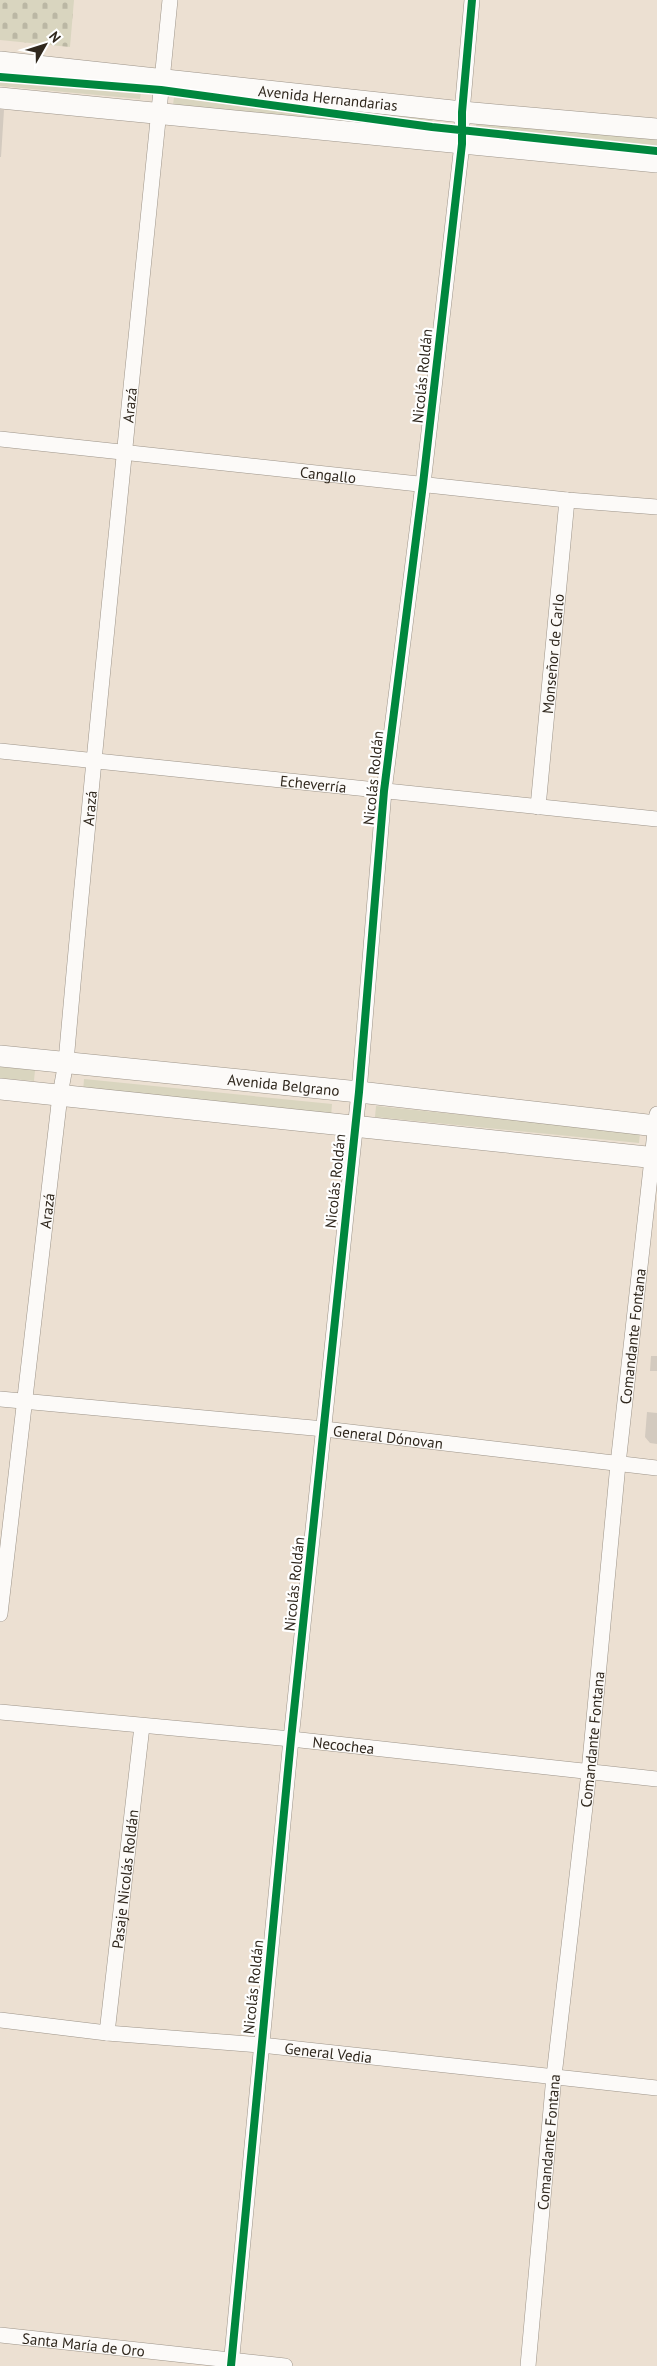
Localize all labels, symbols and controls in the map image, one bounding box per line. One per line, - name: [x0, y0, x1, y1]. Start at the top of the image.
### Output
- north arrow: [20, 20, 70, 70]
- text: N: [45, 28, 65, 46]
- street label: Avenida Hernandarias: [257, 81, 399, 114]
- street label: Nicolás Roldán: [408, 328, 436, 424]
- street label: Arazá: [118, 386, 140, 424]
- street label: Cangallo: [299, 462, 357, 487]
- street label: Monseñor de Carlo: [537, 593, 568, 715]
- street label: Nicolás Roldán: [359, 730, 387, 826]
- street label: Echeverría: [279, 771, 347, 796]
- street label: Arazá: [78, 789, 100, 827]
- street label: Avenida Belgrano: [227, 1069, 340, 1099]
- street label: Nicolás Roldán: [321, 1133, 349, 1229]
- street label: Arazá: [35, 1192, 58, 1229]
- street label: Comandante Fontana: [615, 1267, 649, 1405]
- street label: General Dónovan: [332, 1421, 444, 1452]
- street label: Nicolás Roldán: [280, 1536, 308, 1632]
- street label: Comandante Fontana: [576, 1670, 608, 1808]
- street label: Necochea: [312, 1732, 375, 1758]
- street label: Pasaje Nicolás Roldán: [107, 1808, 142, 1950]
- street label: Nicolás Roldán: [239, 1939, 267, 2035]
- street label: General Vedia: [284, 2038, 373, 2067]
- street label: Comandante Fontana: [533, 2073, 564, 2211]
- street label: Santa María de Oro: [21, 2328, 146, 2360]

